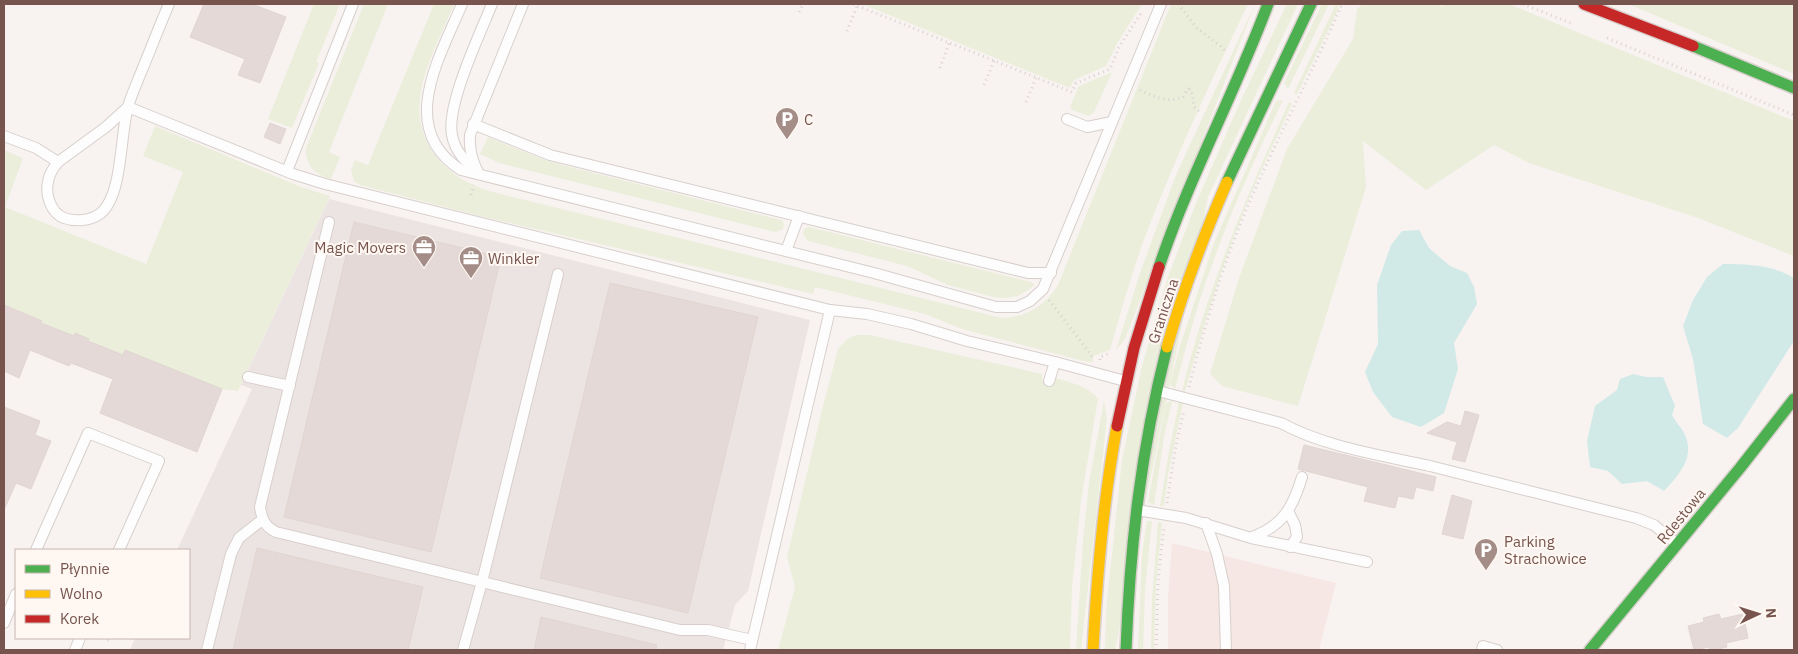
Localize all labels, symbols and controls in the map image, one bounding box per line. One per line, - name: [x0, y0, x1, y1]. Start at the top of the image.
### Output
- parking icon: C: [774, 106, 800, 140]
- place label: C: [804, 110, 813, 129]
- office icon: Magic Movers: [411, 234, 437, 268]
- place label: Magic Movers: [314, 238, 406, 257]
- office icon: Winkler: [458, 245, 484, 279]
- place label: Winkler: [488, 249, 540, 268]
- street label: Graniczna: [1144, 276, 1182, 346]
- street label: Rdestowa: [1653, 484, 1709, 548]
- place label: Parking Strachowice: [1504, 532, 1587, 568]
- parking icon: Parking Strachowice: [1473, 537, 1499, 571]
- legend: [15, 549, 190, 639]
- text: Płynnie: [60, 559, 110, 578]
- text: Wolno: [60, 584, 103, 603]
- north arrow: [1733, 589, 1783, 639]
- text: N: [1762, 607, 1780, 619]
- text: Korek: [60, 609, 99, 628]

